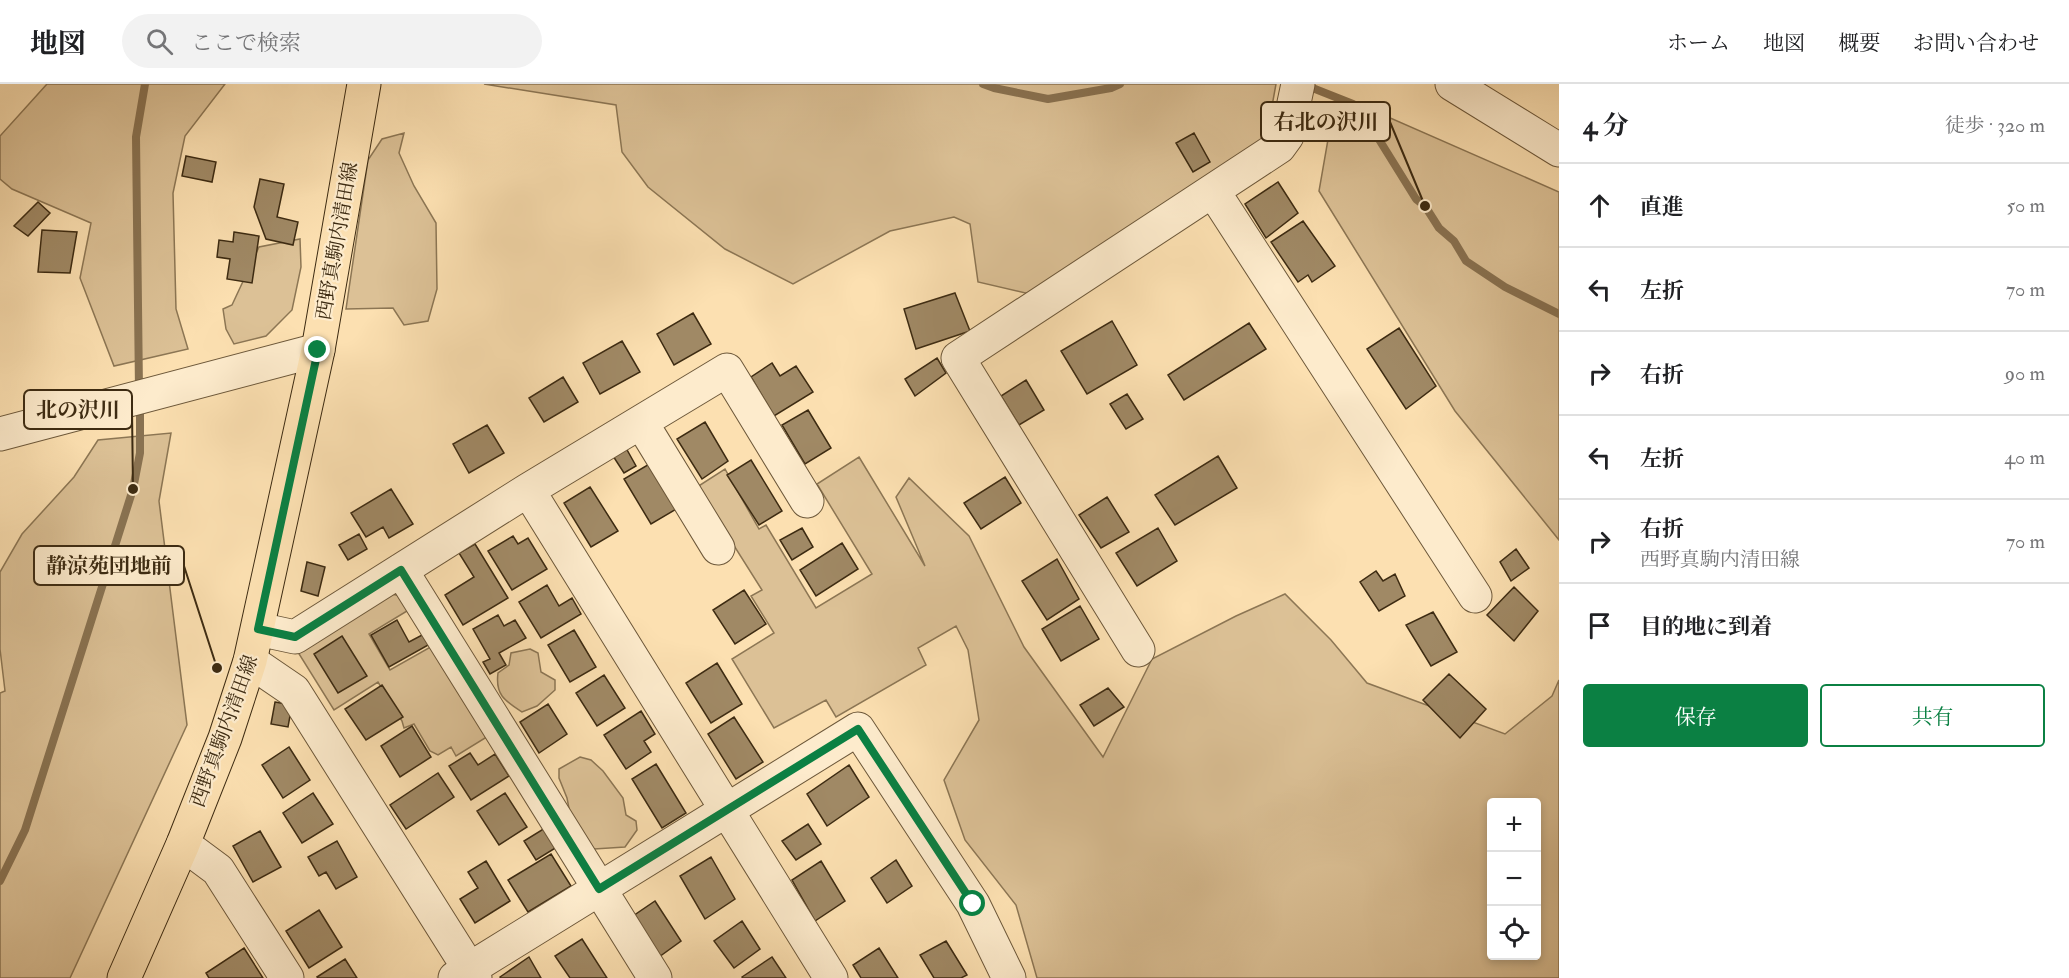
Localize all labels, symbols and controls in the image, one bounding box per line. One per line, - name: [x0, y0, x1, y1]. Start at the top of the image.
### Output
- search box: [122, 14, 542, 68]
- icon: search: [143, 25, 176, 58]
- text: 地図: [30, 27, 86, 62]
- text: ここで検索: [191, 29, 301, 57]
- text: ホーム: [1667, 30, 1730, 57]
- text: 地図: [1763, 30, 1805, 57]
- text: 概要: [1838, 30, 1880, 57]
- text: お問い合わせ: [1913, 30, 2039, 57]
- callout: 右北の沢川: [1261, 102, 1390, 141]
- text: 右北の沢川: [1274, 109, 1379, 136]
- text: 4 分: [1583, 110, 1629, 142]
- text: 徒歩 · 320 m: [1945, 113, 2045, 138]
- street label: 西野真駒内清田線: [311, 160, 363, 322]
- icon: ahead: [1583, 189, 1616, 222]
- text: 直進: [1640, 193, 1684, 221]
- text: 50 m: [2006, 193, 2045, 218]
- icon: left: [1583, 273, 1616, 306]
- text: 左折: [1640, 277, 1684, 305]
- text: 70 m: [2006, 277, 2045, 302]
- route end: [304, 336, 330, 362]
- icon: right: [1583, 357, 1616, 390]
- text: 右折: [1640, 361, 1684, 389]
- text: 90 m: [2005, 361, 2045, 386]
- callout: 北の沢川: [24, 390, 132, 429]
- text: 北の沢川: [36, 397, 120, 424]
- icon: left: [1583, 441, 1616, 474]
- text: 左折: [1640, 445, 1684, 473]
- text: 40 m: [2004, 445, 2045, 470]
- text: 右折: [1640, 515, 1684, 543]
- icon: right: [1583, 525, 1616, 558]
- text: 70 m: [2006, 529, 2045, 554]
- callout: 静涼苑団地前: [34, 546, 184, 585]
- text: 西野真駒内清田線: [1640, 547, 1800, 572]
- text: 静涼苑団地前: [46, 553, 172, 580]
- icon: arrive: [1583, 609, 1616, 642]
- text: 目的地に到着: [1640, 613, 1772, 641]
- street label: 西野真駒内清田線: [185, 652, 263, 810]
- button: 保存: [1583, 684, 1808, 747]
- button: 共有: [1820, 684, 2045, 747]
- map controls: [1487, 798, 1541, 960]
- button: +: [1487, 798, 1541, 852]
- button: −: [1487, 852, 1541, 906]
- route start: [959, 890, 985, 916]
- button: locate: [1487, 906, 1541, 960]

